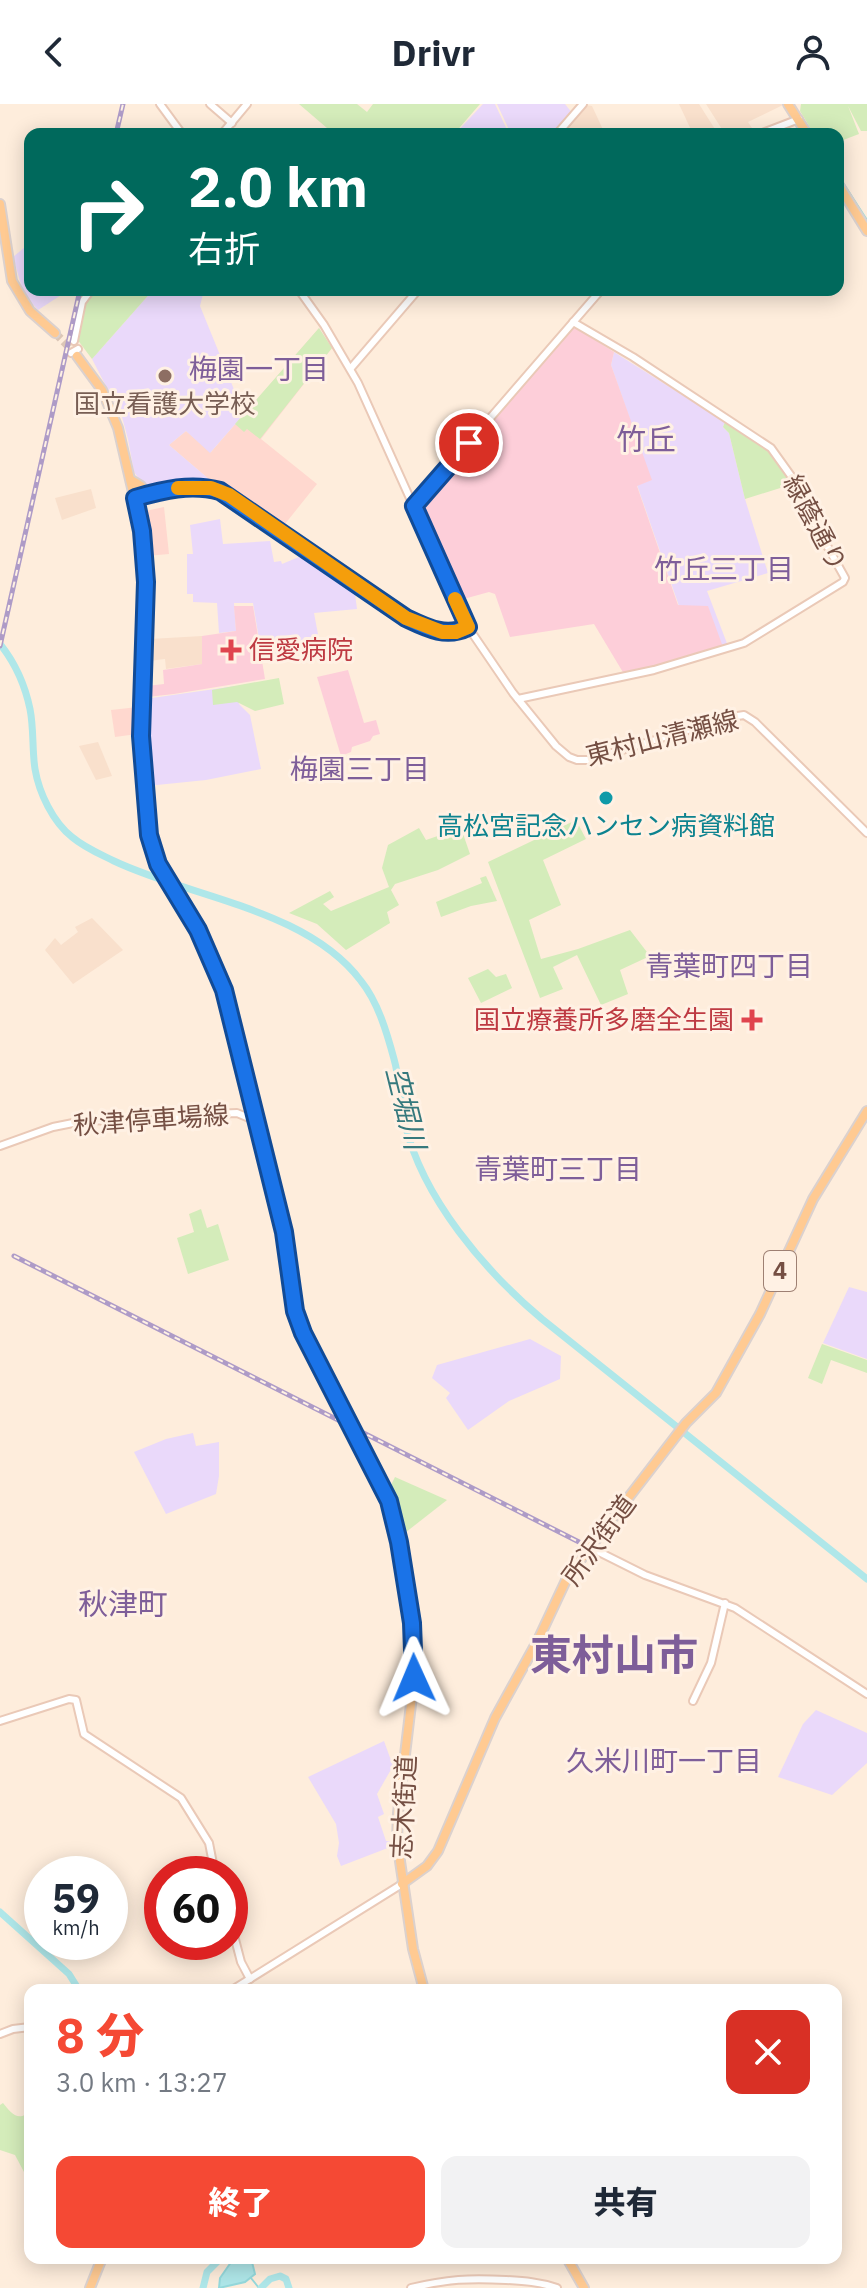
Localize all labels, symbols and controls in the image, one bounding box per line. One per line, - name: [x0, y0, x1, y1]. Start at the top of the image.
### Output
- text: Drivr: [392, 29, 475, 76]
- icon: back: [32, 30, 76, 74]
- icon: person: [791, 30, 835, 74]
- text: 2.0 km: [188, 150, 368, 222]
- icon: right: [56, 160, 160, 264]
- text: 右折: [188, 225, 260, 272]
- district label: 梅園一丁目: [189, 350, 329, 387]
- marker: 国立看護大学校: [156, 367, 174, 385]
- place label: 国立看護大学校: [74, 386, 256, 420]
- pin: [435, 409, 503, 477]
- district label: 竹丘: [616, 419, 676, 458]
- icon: arrive: [447, 421, 491, 465]
- street label: 緑蔭通り: [776, 469, 855, 576]
- district label: 竹丘三丁目: [654, 550, 794, 587]
- place label: 信愛病院: [249, 632, 353, 666]
- marker: 信愛病院: [220, 639, 242, 661]
- street label: 東村山清瀬線: [582, 702, 742, 772]
- district label: 梅園三丁目: [290, 750, 430, 787]
- marker: 高松宮記念ハンセン病資料館: [597, 789, 615, 807]
- place label: 高松宮記念ハンセン病資料館: [437, 808, 775, 842]
- district label: 青葉町四丁目: [645, 947, 813, 984]
- place label: 国立療養所多磨全生園: [474, 1002, 734, 1036]
- marker: 国立療養所多磨全生園: [741, 1009, 763, 1031]
- water label: 空堀川: [378, 1063, 435, 1156]
- street label: 秋津停車場線: [72, 1097, 230, 1141]
- district label: 青葉町三丁目: [474, 1150, 642, 1187]
- road number: 4: [764, 1251, 796, 1291]
- street label: 所沢街道: [554, 1487, 643, 1591]
- district label: 秋津町: [78, 1584, 168, 1623]
- district label: 東村山市: [530, 1627, 698, 1682]
- position arrow: [372, 1636, 456, 1720]
- district label: 久米川町一丁目: [566, 1742, 762, 1779]
- street label: 志木街道: [383, 1754, 423, 1860]
- speed limit sign: 60: [144, 1856, 248, 1960]
- text: 59: [52, 1872, 100, 1924]
- text: km/h: [52, 1914, 100, 1941]
- text: 8 分: [56, 2004, 144, 2066]
- button: close: [726, 2010, 810, 2094]
- text: 3.0 km · 13:27: [56, 2065, 228, 2099]
- button: 終了: [56, 2156, 425, 2248]
- button: 共有: [441, 2156, 810, 2248]

